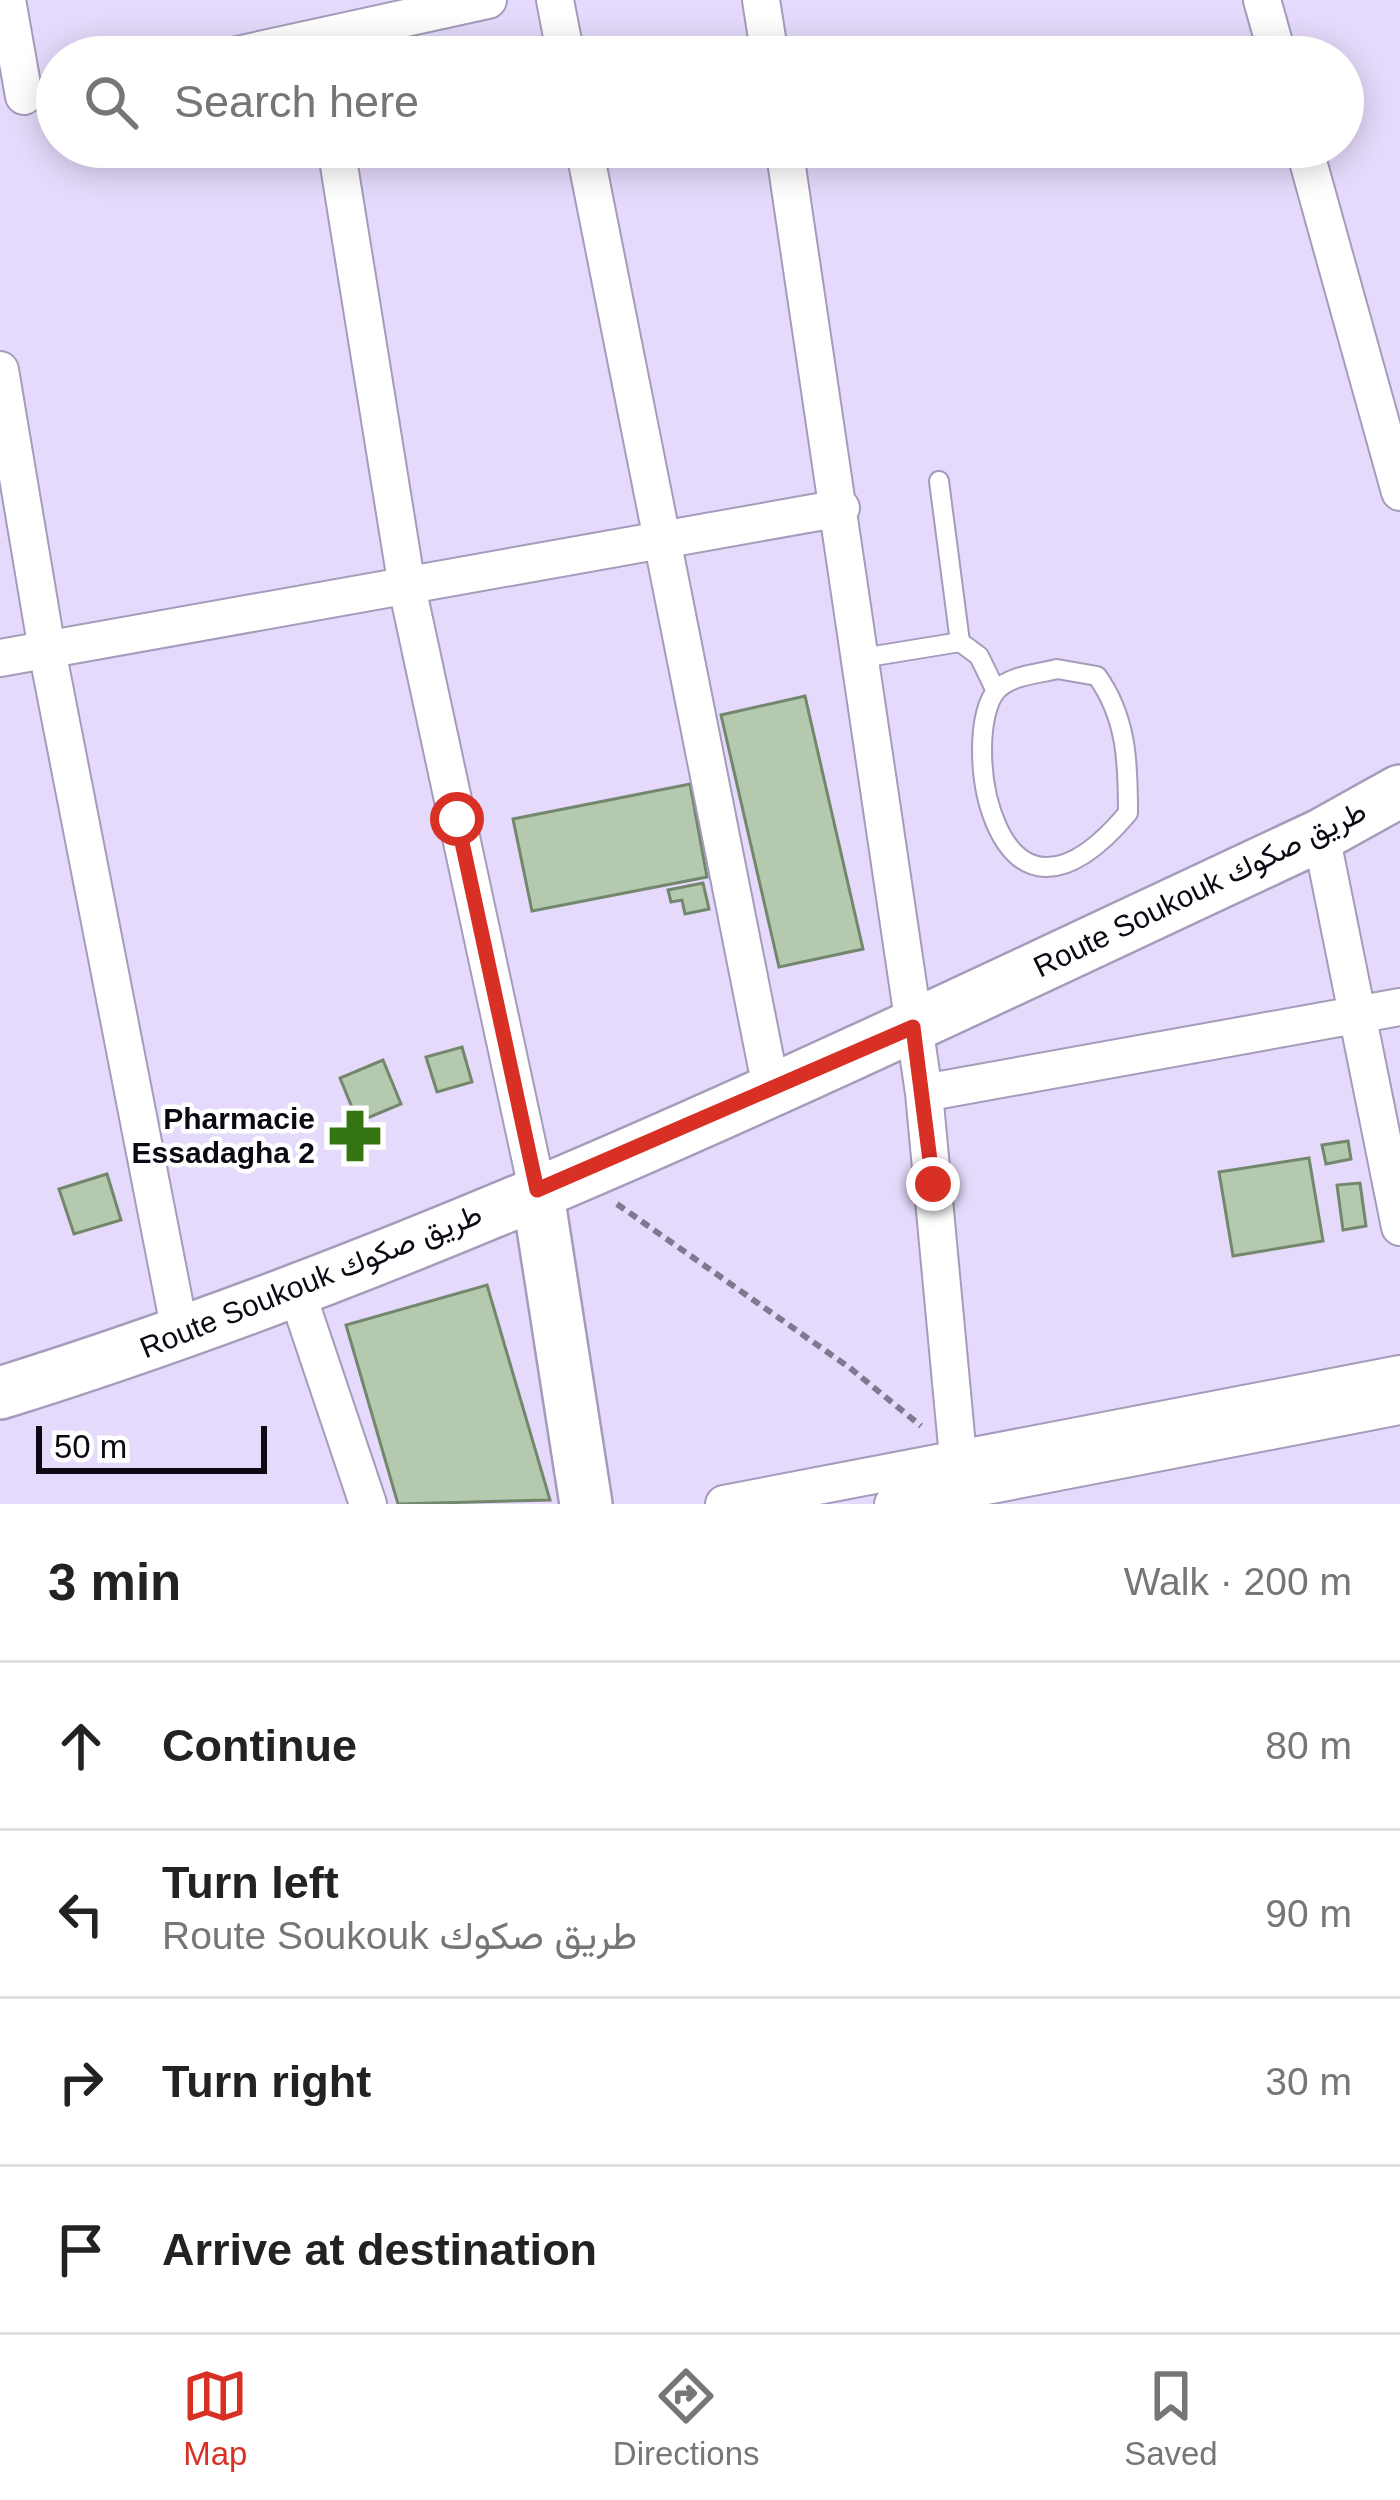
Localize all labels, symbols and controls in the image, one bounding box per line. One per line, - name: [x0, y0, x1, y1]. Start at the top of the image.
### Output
- search box: [36, 36, 1364, 168]
- icon: search: [78, 69, 144, 135]
- text: Search here: [174, 76, 419, 127]
- route start: [430, 792, 484, 846]
- street label: Route Soukouk طريق صكوك: [1028, 794, 1372, 985]
- place label: Pharmacie Essadagha 2: [132, 1102, 315, 1169]
- pharmacy icon: Pharmacie Essadagha 2: [326, 1107, 384, 1165]
- route end: [906, 1157, 960, 1211]
- street label: Route Soukouk طريق صكوك: [135, 1197, 487, 1366]
- scale bar: [36, 1420, 267, 1473]
- text: 50 m: [54, 1428, 127, 1465]
- text: 3 min: [48, 1554, 181, 1611]
- text: Walk · 200 m: [1124, 1560, 1352, 1603]
- icon: ahead: [48, 1713, 114, 1779]
- text: Continue: [162, 1720, 357, 1771]
- text: 80 m: [1265, 1724, 1352, 1767]
- text: Turn left: [162, 1857, 339, 1908]
- icon: left: [48, 1881, 114, 1947]
- text: 90 m: [1265, 1892, 1352, 1935]
- text: Route Soukouk طريق صكوك: [162, 1914, 637, 1957]
- icon: right: [48, 2049, 114, 2115]
- text: Turn right: [162, 2056, 371, 2107]
- text: 30 m: [1265, 2060, 1352, 2103]
- icon: arrive: [48, 2217, 114, 2283]
- text: Arrive at destination: [162, 2224, 597, 2275]
- tab: Map: [182, 2363, 248, 2473]
- tab: Directions: [613, 2363, 760, 2473]
- tab: Saved: [1124, 2363, 1218, 2473]

